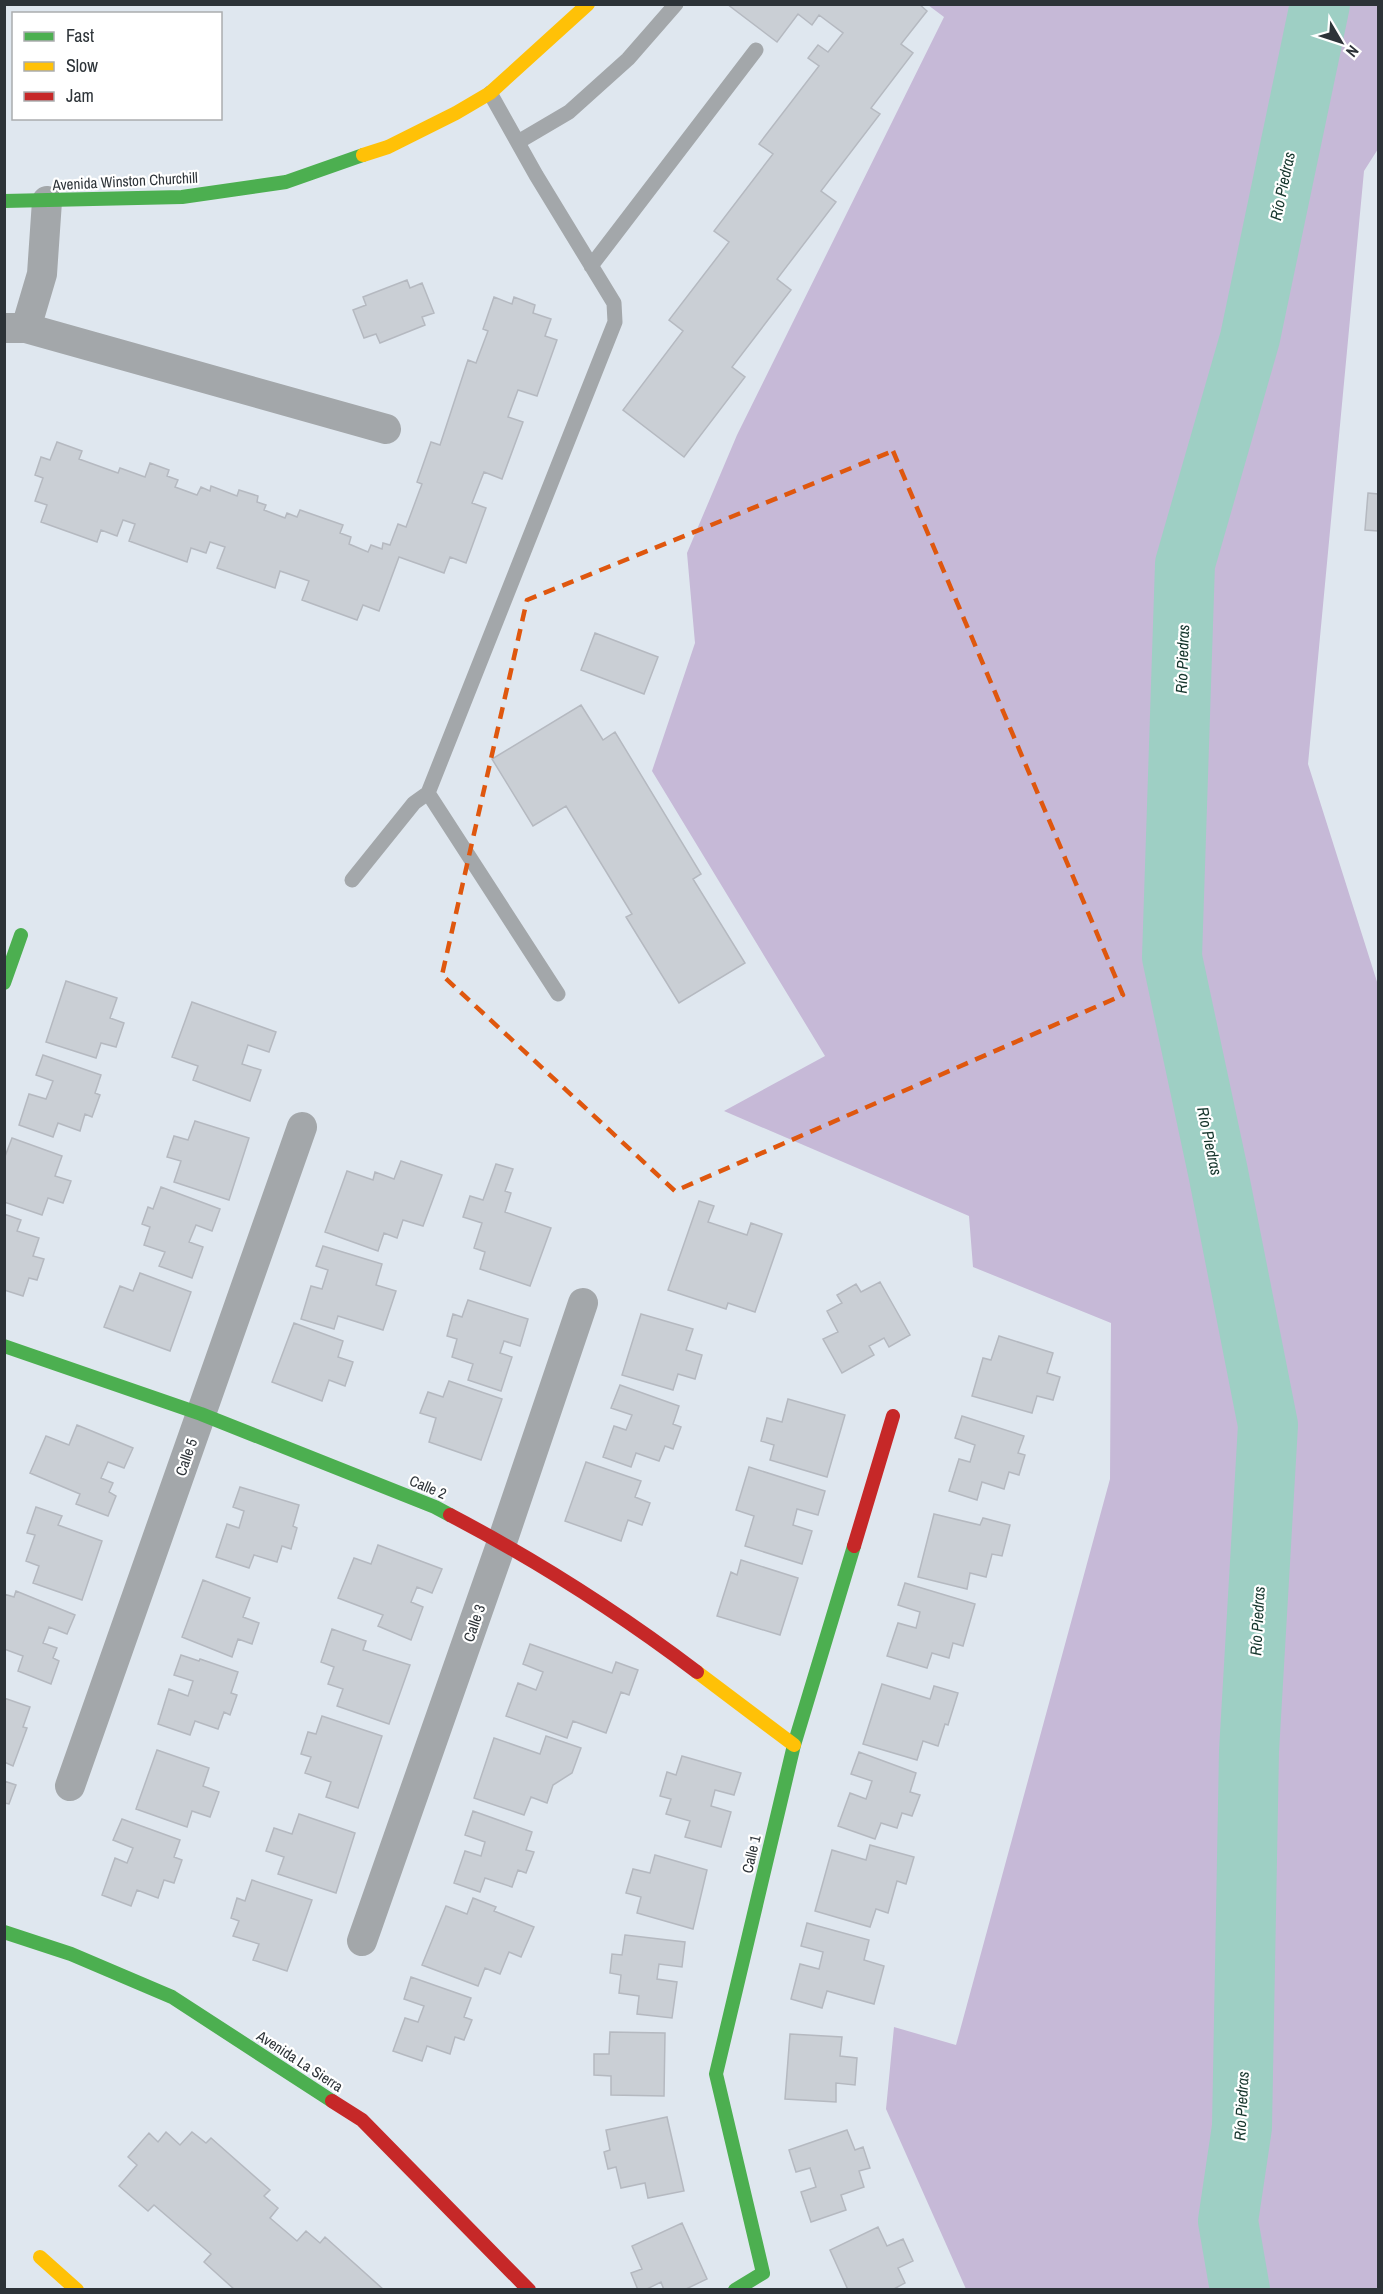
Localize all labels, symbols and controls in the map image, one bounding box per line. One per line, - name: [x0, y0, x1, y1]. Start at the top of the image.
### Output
- legend: [12, 12, 222, 120]
- north arrow: [1311, 12, 1371, 72]
- text: Fast: [66, 23, 94, 48]
- text: N: [1341, 41, 1364, 62]
- text: Slow: [66, 53, 98, 78]
- text: Jam: [66, 83, 94, 108]
- water label: Río Piedras: [1264, 149, 1300, 222]
- street label: Avenida Winston Churchill: [51, 167, 198, 195]
- water label: Río Piedras: [1170, 624, 1194, 694]
- water label: Río Piedras: [1192, 1105, 1228, 1178]
- street label: Calle 5: [170, 1435, 202, 1479]
- street label: Calle 2: [406, 1470, 450, 1504]
- water label: Río Piedras: [1244, 1585, 1270, 1656]
- street label: Calle 3: [458, 1601, 490, 1645]
- street label: Calle 1: [736, 1833, 766, 1875]
- street label: Avenida La Sierra: [252, 2025, 347, 2097]
- water label: Río Piedras: [1228, 2070, 1254, 2141]

